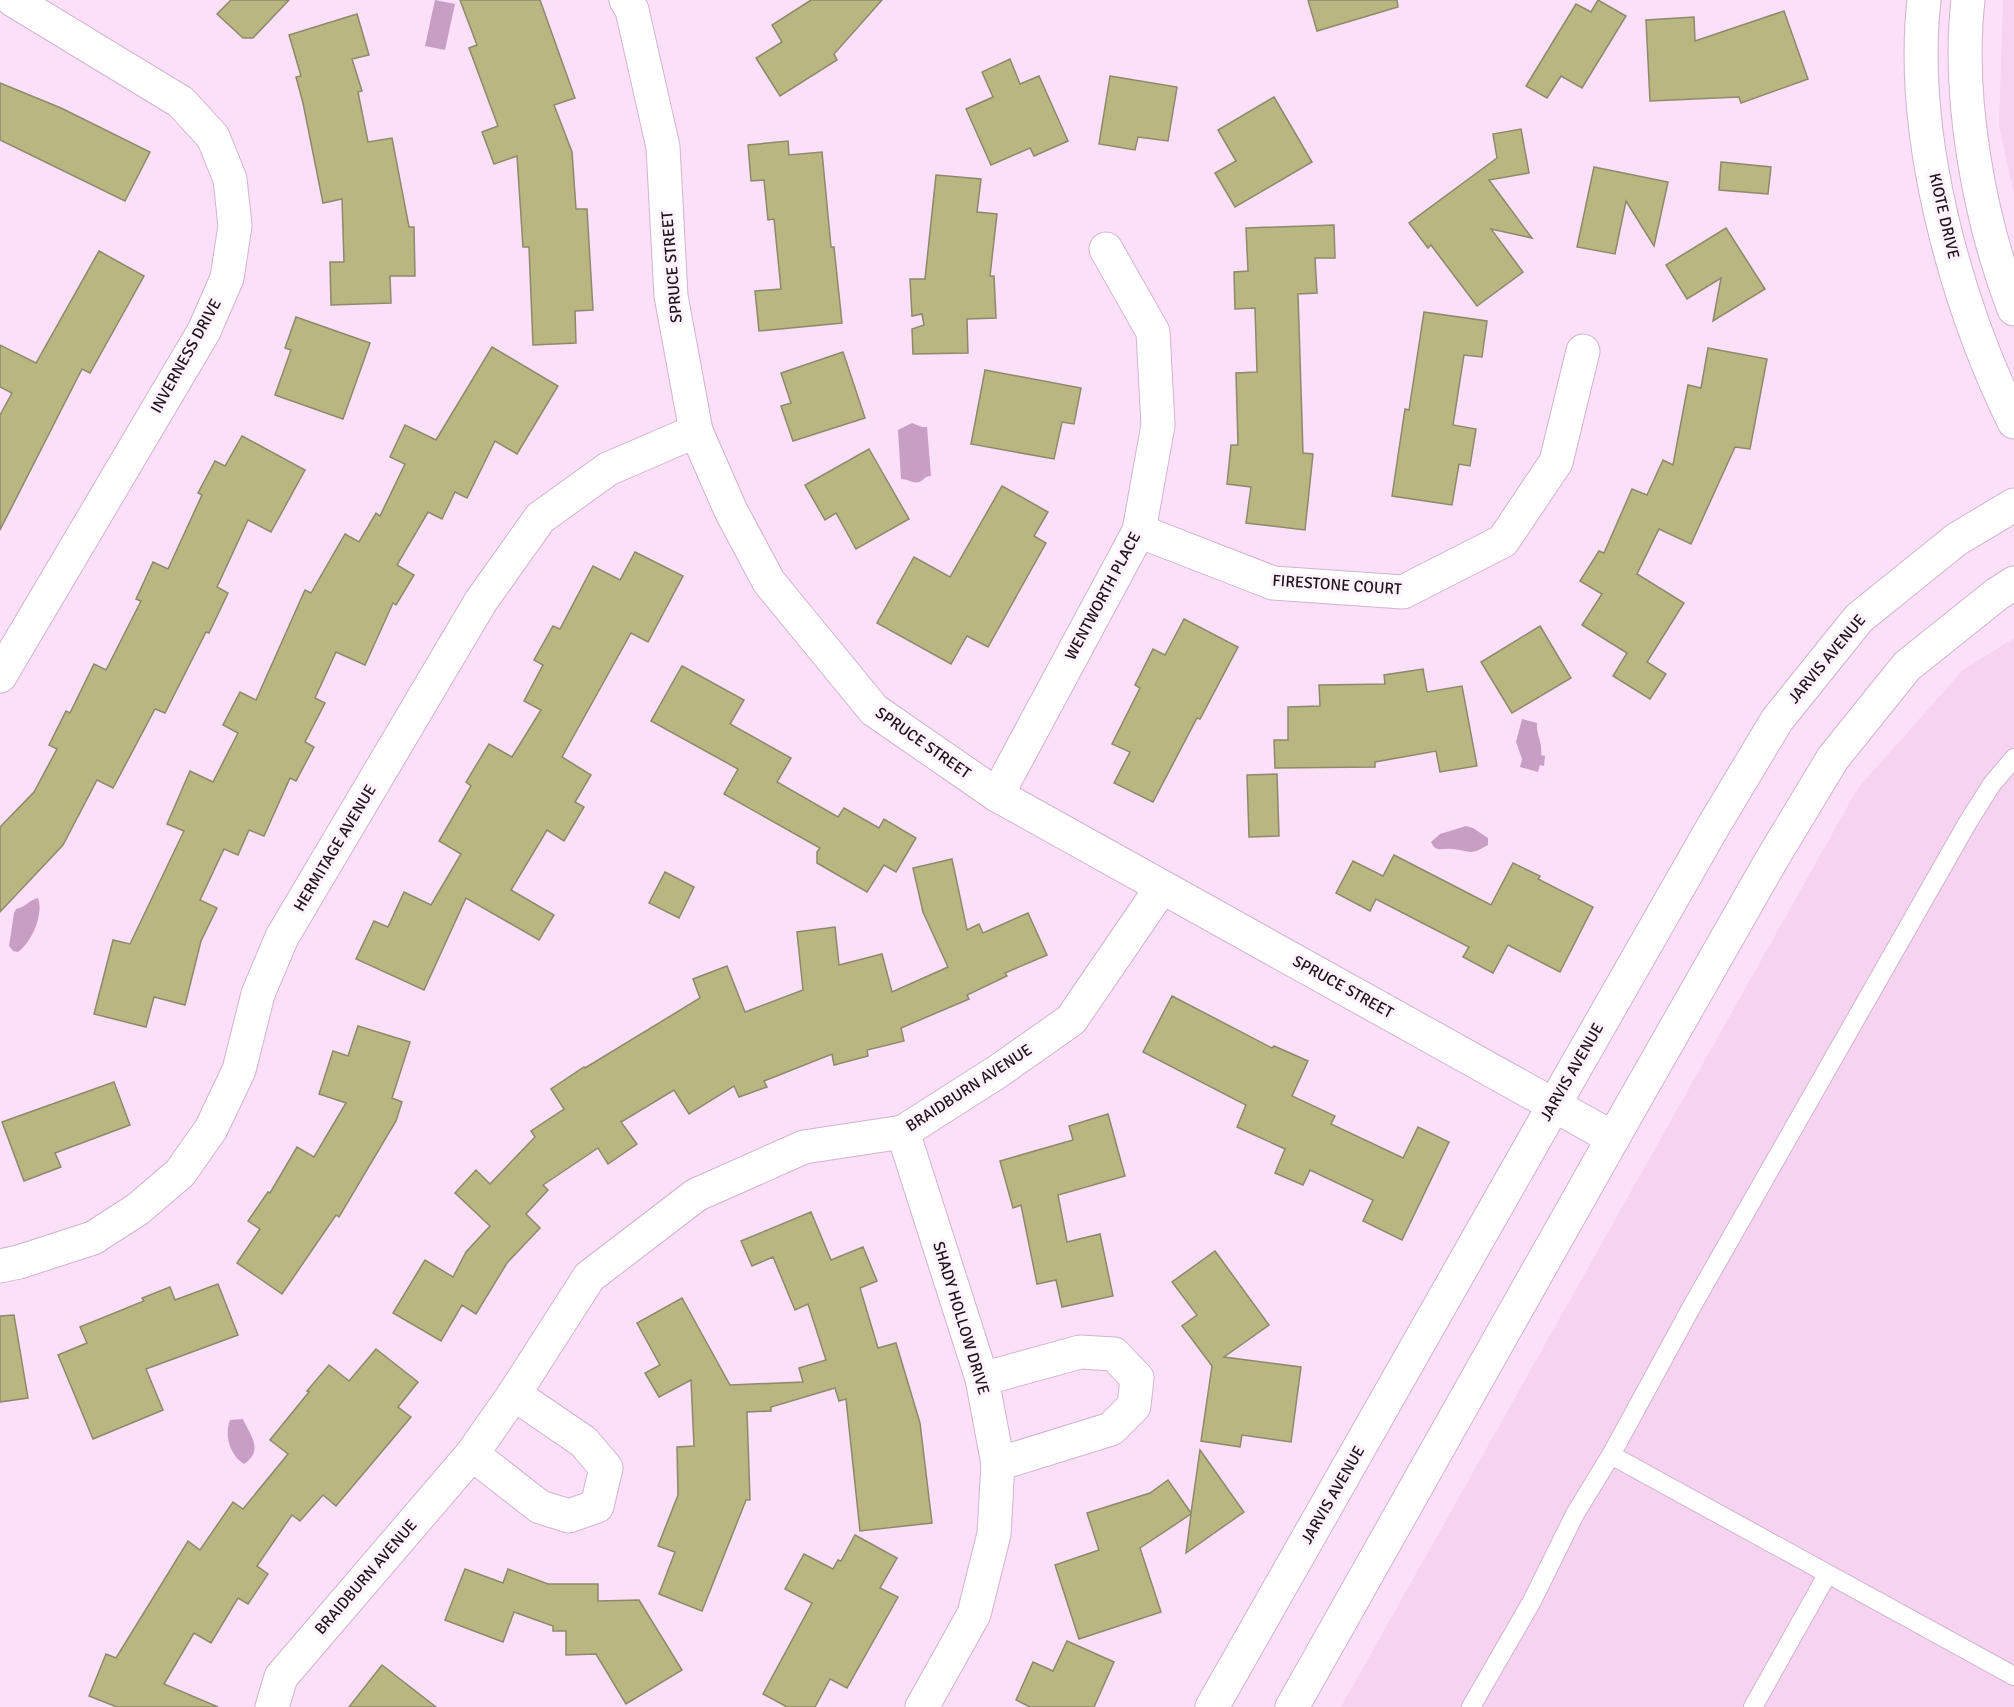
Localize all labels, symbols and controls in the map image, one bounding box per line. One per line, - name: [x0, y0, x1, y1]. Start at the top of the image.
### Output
- street label: KIOTE DRIVE: [1924, 171, 1964, 261]
- street label: SPRUCE STREET: [657, 210, 687, 324]
- street label: INVERNESS DRIVE: [146, 295, 226, 417]
- street label: WENTWORTH PLACE: [1061, 528, 1145, 664]
- street label: FIRESTONE COURT: [1272, 571, 1402, 600]
- street label: JARVIS AVENUE: [1784, 610, 1870, 708]
- street label: SPRUCE STREET: [871, 703, 975, 783]
- street label: HERMITAGE AVENUE: [289, 781, 381, 915]
- street label: SPRUCE STREET: [1289, 951, 1397, 1023]
- street label: JARVIS AVENUE: [1536, 1019, 1608, 1125]
- street label: BRAIDBURN AVENUE: [902, 1040, 1036, 1136]
- street label: SHADY HOLLOW DRIVE: [928, 1239, 994, 1397]
- street label: JARVIS AVENUE: [1297, 1442, 1369, 1548]
- street label: BRAIDBURN AVENUE: [310, 1515, 422, 1639]

